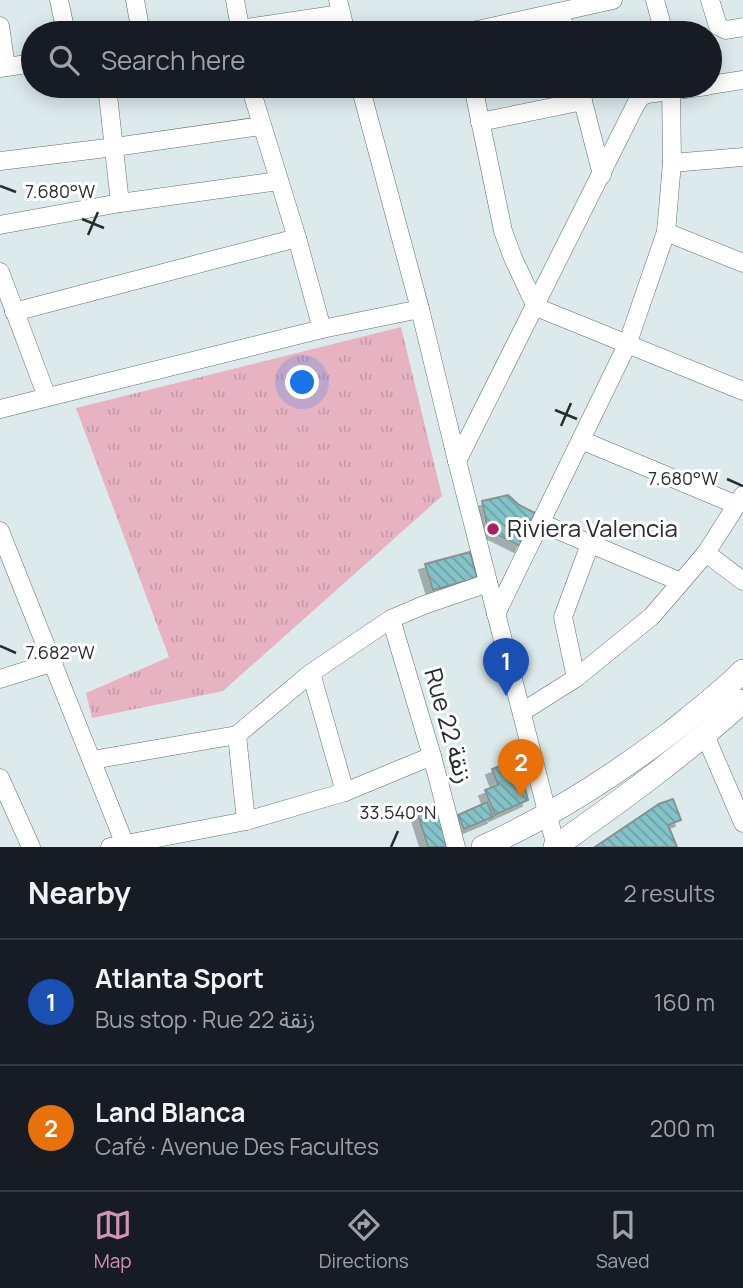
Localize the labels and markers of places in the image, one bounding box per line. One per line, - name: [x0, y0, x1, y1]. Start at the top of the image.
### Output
- place label: Riviera Valencia: [507, 511, 678, 544]
- marker: Riviera Valencia: [485, 521, 501, 537]
- pin: 1: [483, 638, 529, 696]
- pin: 2: [498, 739, 544, 797]

